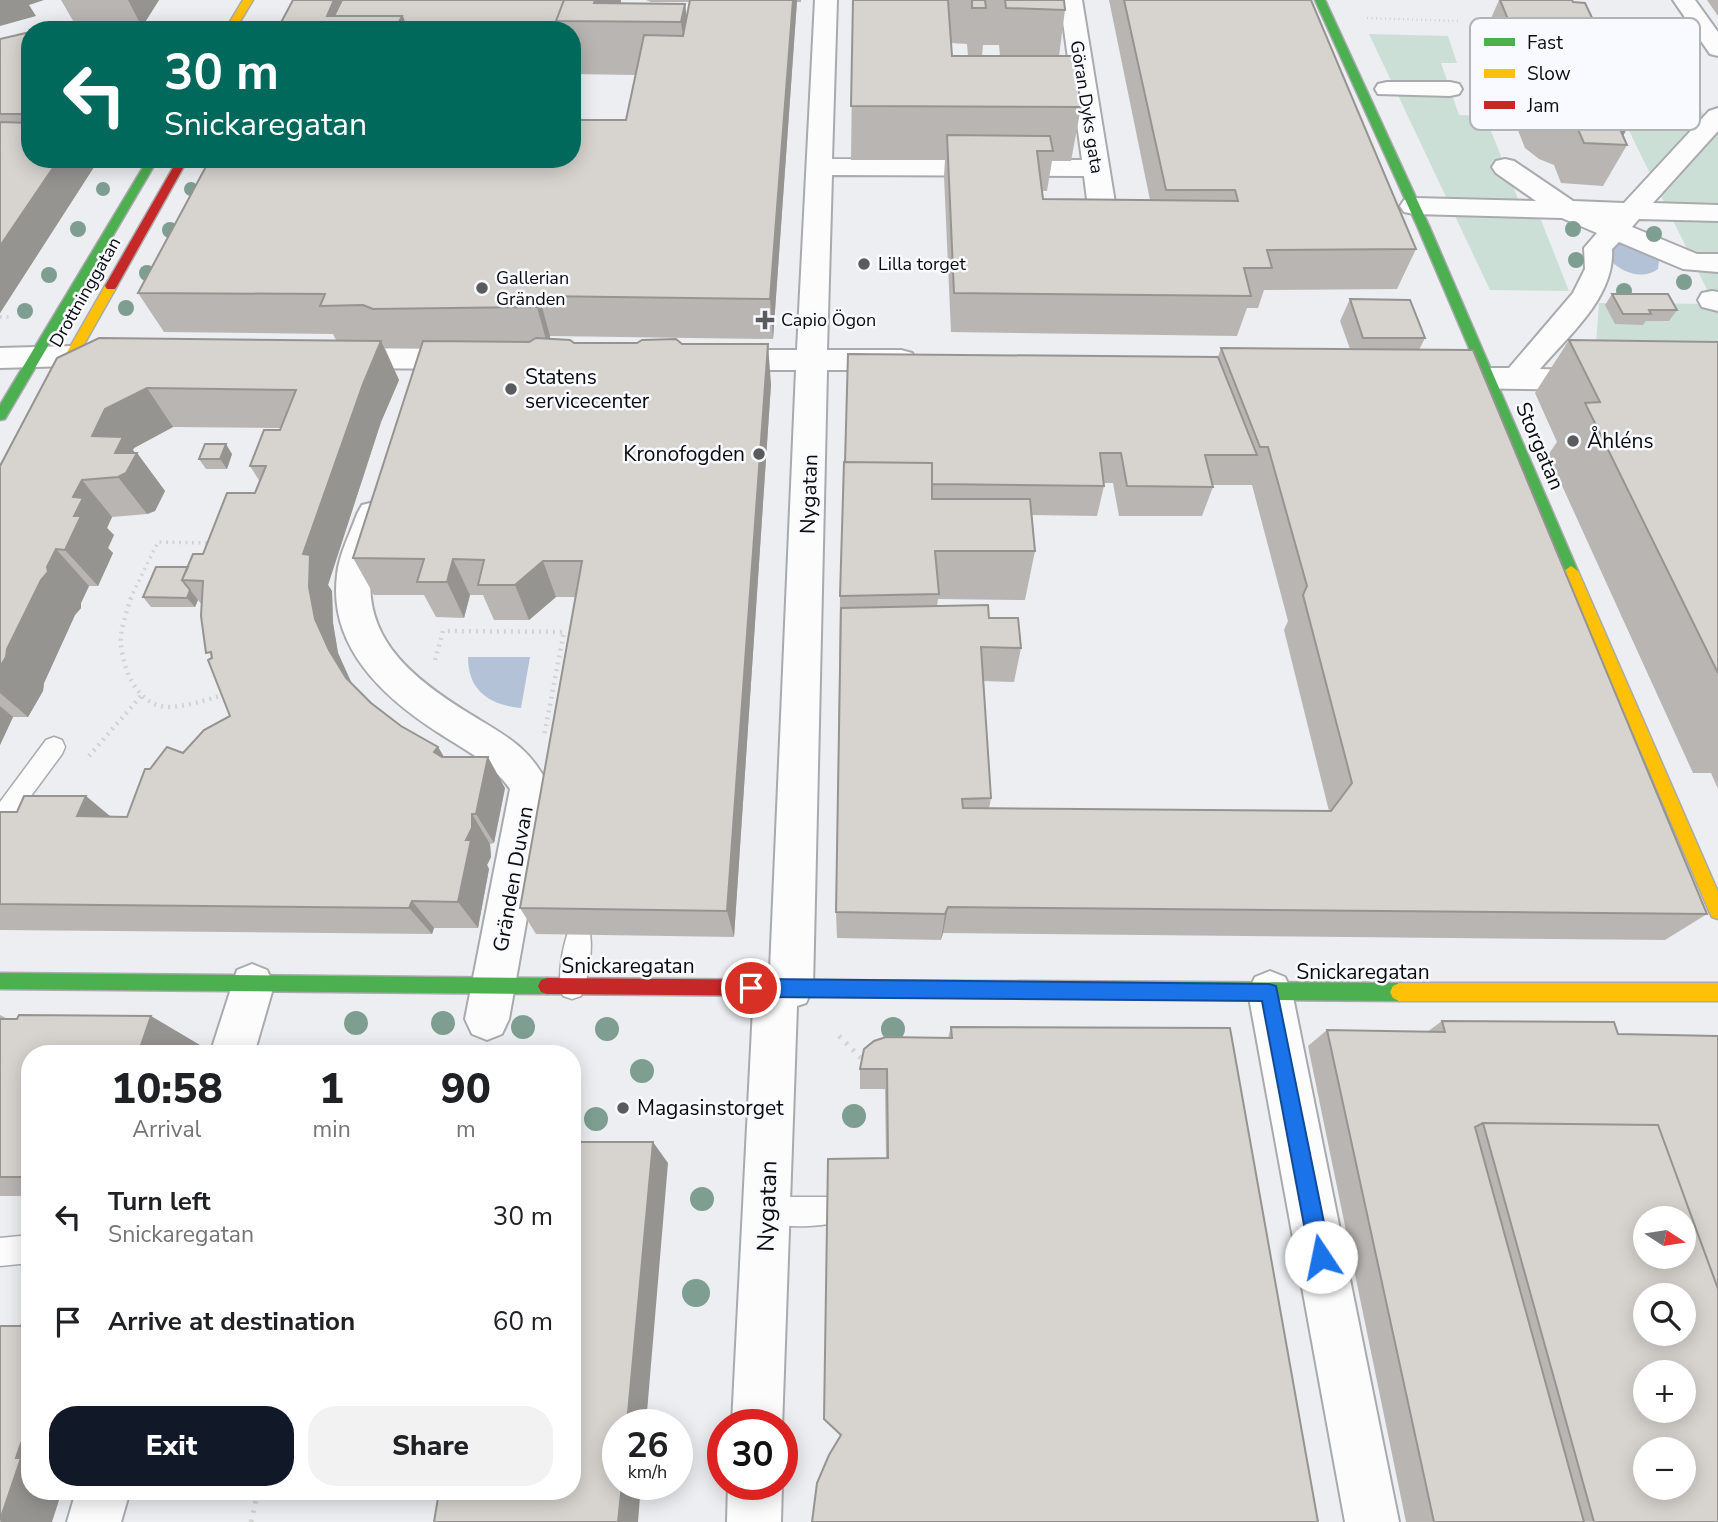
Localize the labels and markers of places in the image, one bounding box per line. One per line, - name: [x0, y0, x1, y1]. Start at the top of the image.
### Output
- place label: Lilla torget: [878, 252, 966, 276]
- marker: Lilla torget: [856, 256, 872, 272]
- place label: Gallerian Gränden: [496, 266, 569, 311]
- marker: Gallerian Gränden: [474, 280, 490, 296]
- place label: Capio Ögon: [781, 308, 876, 332]
- marker: Capio Ögon: [755, 310, 775, 330]
- place label: Statens servicecenter: [525, 363, 650, 415]
- marker: Statens servicecenter: [503, 381, 519, 397]
- place label: Åhléns: [1587, 426, 1654, 455]
- marker: Åhléns: [1565, 433, 1581, 449]
- place label: Kronofogden: [623, 440, 745, 468]
- marker: Kronofogden: [751, 446, 767, 462]
- pin: [721, 958, 781, 1018]
- place label: Magasinstorget: [637, 1094, 784, 1122]
- marker: Magasinstorget: [615, 1100, 631, 1116]

